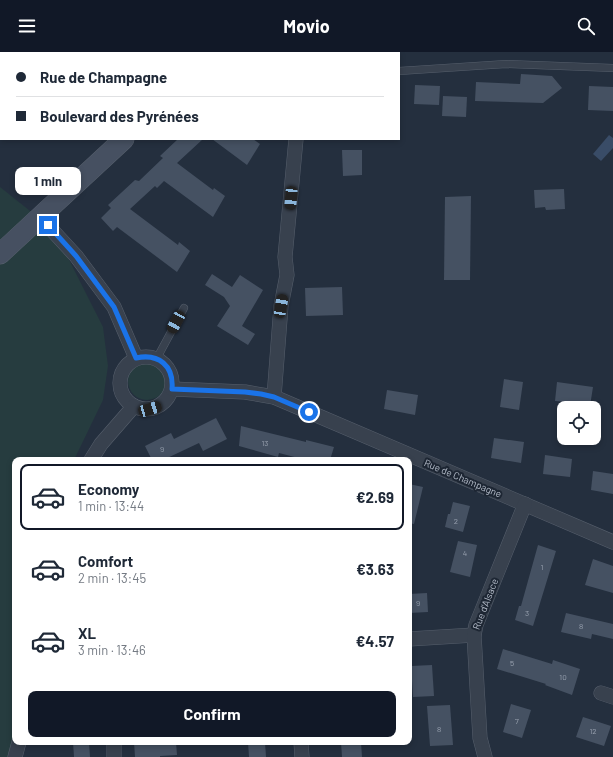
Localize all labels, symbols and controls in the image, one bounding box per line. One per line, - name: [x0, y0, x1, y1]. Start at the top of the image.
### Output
- icon: menu: [16, 15, 38, 37]
- text: Movio: [283, 15, 330, 37]
- icon: search: [575, 15, 597, 37]
- text: Rue de Champagne: [40, 68, 167, 86]
- text: Boulevard des Pyrénées: [40, 107, 199, 125]
- callout: 1 min: [15, 167, 81, 195]
- text: 1 min: [34, 173, 62, 189]
- car: [284, 186, 298, 210]
- route end: [39, 216, 57, 234]
- car: [273, 293, 289, 319]
- car: [165, 309, 187, 335]
- car: [137, 400, 163, 418]
- map controls: [557, 401, 601, 445]
- button: locate: [557, 401, 601, 445]
- route start: [300, 403, 318, 421]
- house number: 13: [262, 438, 268, 448]
- house number: 9: [160, 444, 164, 454]
- street label: Rue de Champagne: [422, 456, 504, 500]
- icon: car: [30, 479, 66, 515]
- text: Economy: [78, 480, 139, 498]
- text: €2.69: [356, 488, 394, 506]
- text: 1 min · 13:44: [78, 498, 144, 514]
- house number: 2: [454, 516, 458, 526]
- house number: 4: [463, 548, 467, 558]
- icon: car: [30, 551, 66, 587]
- text: Comfort: [78, 552, 133, 570]
- text: €3.63: [356, 560, 394, 578]
- house number: 1: [541, 562, 544, 572]
- text: 2 min · 13:45: [78, 570, 146, 586]
- street label: Rue d'Alsace: [470, 577, 500, 631]
- house number: 9: [416, 598, 420, 608]
- house number: 3: [525, 608, 529, 618]
- house number: 8: [579, 621, 583, 631]
- icon: car: [30, 623, 66, 659]
- text: XL: [78, 624, 96, 642]
- text: €4.57: [356, 632, 394, 650]
- text: 3 min · 13:46: [78, 642, 146, 658]
- house number: 5: [510, 658, 514, 668]
- house number: 10: [559, 672, 567, 682]
- button: Confirm: [28, 691, 396, 737]
- house number: 7: [515, 716, 519, 726]
- house number: 8: [437, 724, 441, 734]
- house number: 12: [589, 726, 597, 736]

